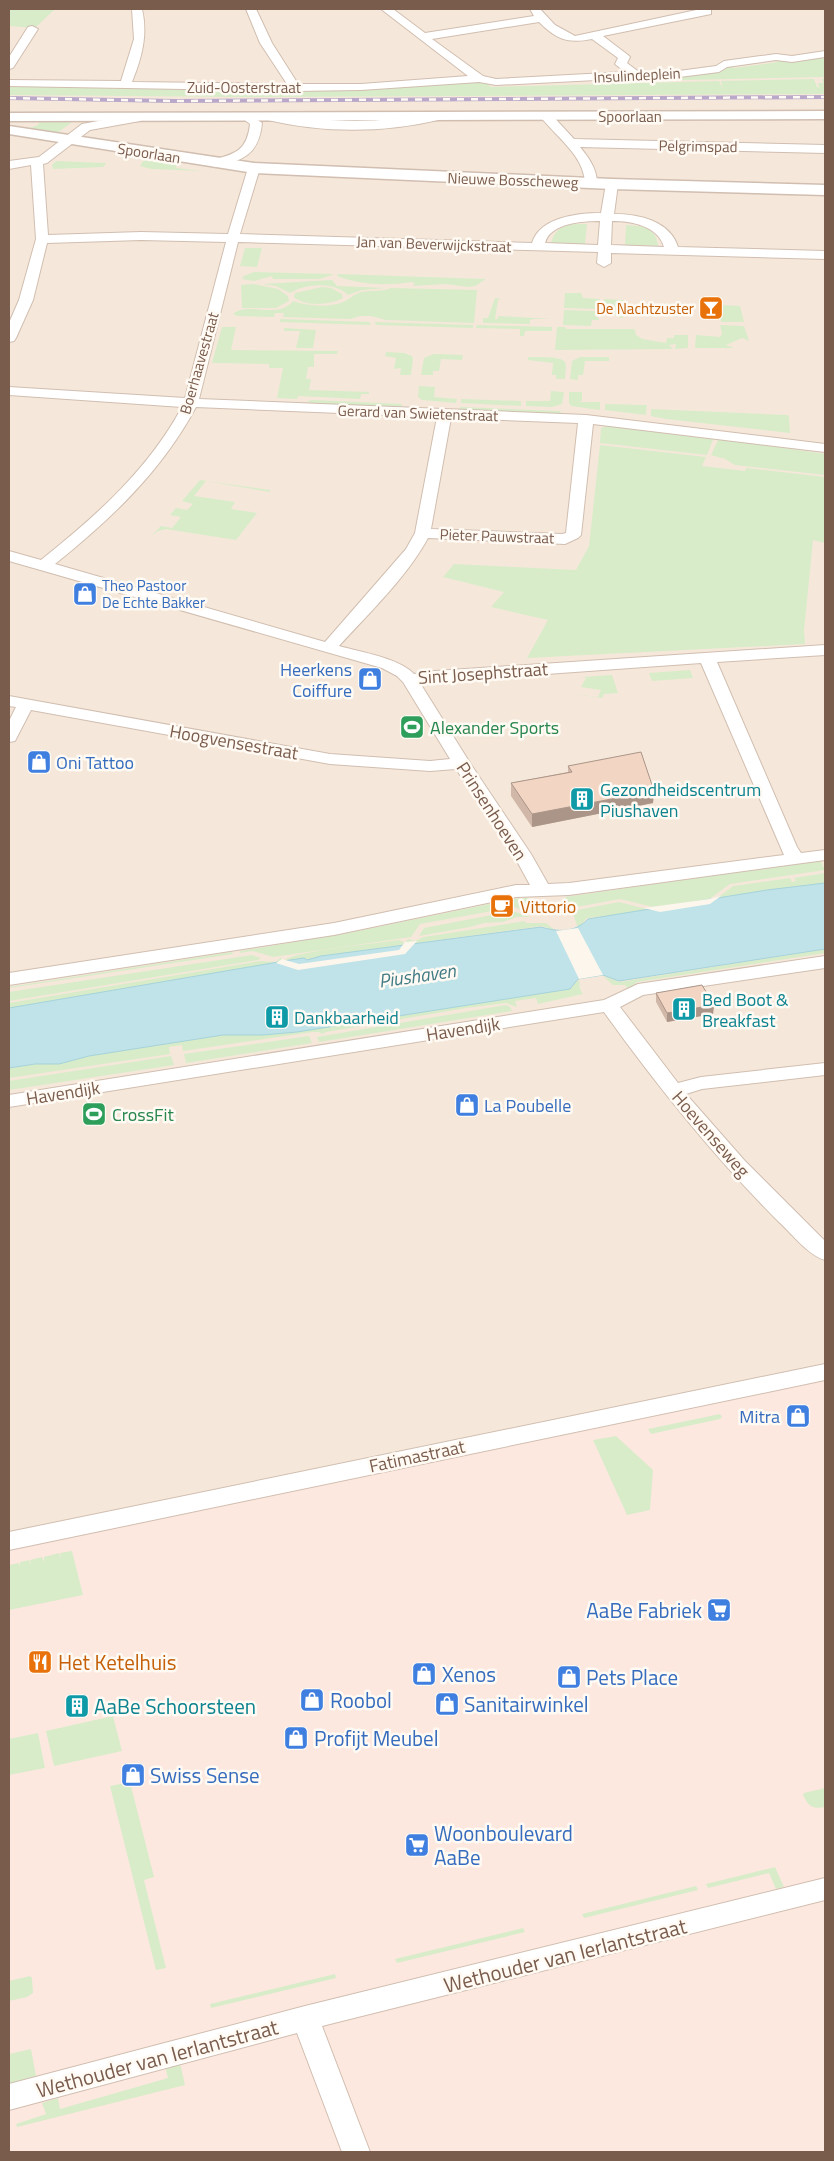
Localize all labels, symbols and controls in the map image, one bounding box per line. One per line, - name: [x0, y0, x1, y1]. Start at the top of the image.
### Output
- street label: Insulindeplein: [593, 61, 681, 89]
- street label: Zuid-Oosterstraat: [187, 76, 302, 99]
- street label: Spoorlaan: [598, 105, 662, 128]
- street label: Pelgrimspad: [658, 134, 738, 158]
- street label: Spoorlaan: [116, 137, 182, 169]
- street label: Nieuwe Bosscheweg: [447, 166, 579, 194]
- street label: Jan van Beverwijckstraat: [356, 230, 513, 258]
- bar icon: De Nachtzuster: [698, 295, 724, 321]
- place label: De Nachtzuster: [596, 297, 694, 320]
- street label: Boerhaavestraat: [173, 309, 225, 417]
- street label: Gerard van Swietenstraat: [337, 399, 499, 427]
- street label: Pieter Pauwstraat: [439, 523, 555, 550]
- place label: Theo Pastoor De Echte Bakker: [102, 574, 205, 614]
- shop icon: Theo Pastoor De Echte Bakker: [72, 581, 98, 607]
- street label: Sint Josephstraat: [417, 655, 550, 691]
- place label: Heerkens Coiffure: [280, 656, 352, 704]
- shop icon: Heerkens Coiffure: [357, 666, 383, 692]
- sports icon: Alexander Sports: [399, 714, 425, 740]
- place label: Alexander Sports: [430, 714, 559, 741]
- street label: Hoogvensestraat: [167, 717, 301, 767]
- shop icon: Oni Tattoo: [26, 749, 52, 775]
- place label: Oni Tattoo: [56, 749, 134, 776]
- street label: Prinsenhoeven: [450, 756, 534, 866]
- place label: Gezondheidscentrum Piushaven: [600, 776, 761, 824]
- building icon: Gezondheidscentrum Piushaven: [569, 786, 595, 812]
- cafe icon: Vittorio: [489, 893, 515, 919]
- place label: Vittorio: [520, 893, 576, 920]
- water label: Piushaven: [377, 955, 458, 995]
- place label: Bed Boot & Breakfast: [702, 986, 789, 1034]
- building icon: Bed Boot & Breakfast: [671, 996, 697, 1022]
- building icon: Dankbaarheid: [264, 1004, 290, 1030]
- place label: Dankbaarheid: [294, 1004, 399, 1031]
- street label: Havendijk: [424, 1010, 502, 1048]
- street label: Havendijk: [24, 1074, 102, 1112]
- street label: Hoevenseweg: [666, 1085, 756, 1183]
- shop icon: La Poubelle: [454, 1092, 480, 1118]
- place label: La Poubelle: [484, 1092, 571, 1119]
- sports icon: CrossFit: [81, 1101, 107, 1127]
- place label: CrossFit: [112, 1101, 174, 1128]
- place label: Mitra: [739, 1403, 780, 1430]
- shop icon: Mitra: [785, 1403, 811, 1429]
- street label: Fatimastraat: [367, 1433, 468, 1479]
- place label: AaBe Fabriek: [586, 1594, 702, 1626]
- supermarket icon: AaBe Fabriek: [706, 1597, 732, 1623]
- place label: Het Ketelhuis: [58, 1646, 176, 1678]
- restaurant icon: Het Ketelhuis: [27, 1649, 53, 1675]
- place label: Xenos: [442, 1658, 496, 1690]
- shop icon: Xenos: [411, 1661, 437, 1687]
- place label: Pets Place: [586, 1661, 678, 1693]
- shop icon: Pets Place: [556, 1664, 582, 1690]
- place label: Roobol: [330, 1684, 392, 1716]
- shop icon: Roobol: [299, 1687, 325, 1713]
- place label: Sanitairwinkel: [464, 1688, 589, 1720]
- place label: AaBe Schoorsteen: [94, 1690, 256, 1722]
- shop icon: Sanitairwinkel: [434, 1691, 460, 1717]
- building icon: AaBe Schoorsteen: [64, 1693, 90, 1719]
- place label: Profijt Meubel: [314, 1722, 439, 1754]
- shop icon: Profijt Meubel: [283, 1725, 309, 1751]
- place label: Swiss Sense: [150, 1759, 260, 1791]
- shop icon: Swiss Sense: [120, 1762, 146, 1788]
- place label: Woonboulevard AaBe: [434, 1817, 573, 1873]
- supermarket icon: Woonboulevard AaBe: [404, 1832, 430, 1858]
- street label: Wethouder van Ierlantstraat: [440, 1909, 690, 2001]
- street label: Wethouder van Ierlantstraat: [32, 2010, 282, 2106]

